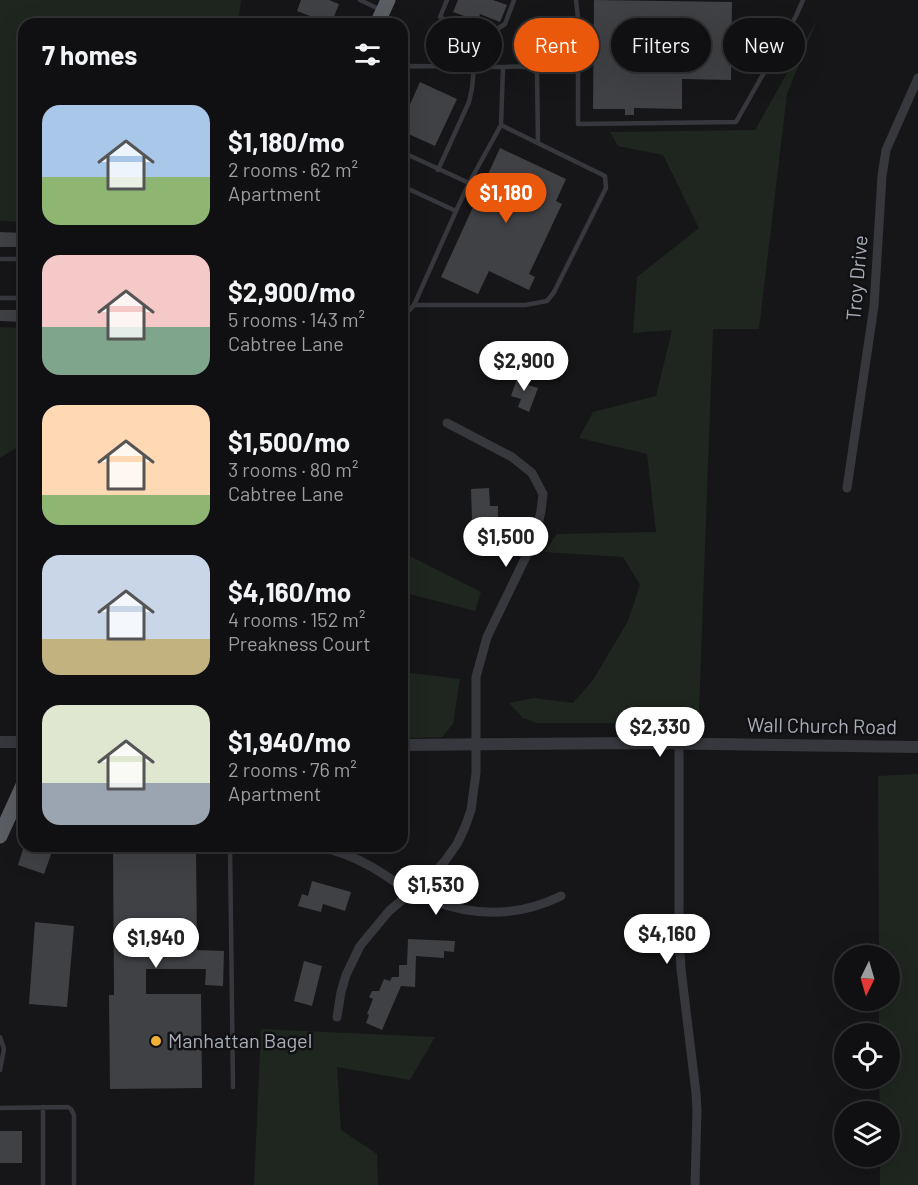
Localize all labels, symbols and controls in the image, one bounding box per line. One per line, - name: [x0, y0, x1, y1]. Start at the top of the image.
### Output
- chip: Buy: [426, 18, 502, 72]
- chip: Rent: [514, 18, 599, 72]
- chip: Filters: [611, 18, 711, 72]
- chip: New: [723, 18, 805, 72]
- icon: filters: [351, 38, 384, 71]
- text: 7 homes: [42, 39, 137, 70]
- text: $1,180/mo: [228, 126, 345, 157]
- icon: home: [90, 129, 162, 201]
- text: 2 rooms · 62 m²: [228, 157, 358, 181]
- pin: $1,180: [457, 173, 555, 224]
- text: $1,180: [479, 180, 533, 204]
- text: Apartment: [228, 181, 321, 205]
- street label: Troy Drive: [840, 234, 872, 322]
- text: $2,900/mo: [228, 276, 355, 307]
- icon: home: [90, 279, 162, 351]
- text: 5 rooms · 143 m²: [228, 307, 365, 331]
- text: Cabtree Lane: [228, 331, 344, 355]
- pin: $2,900: [475, 341, 573, 392]
- text: $2,900: [493, 348, 555, 372]
- text: $1,500/mo: [228, 426, 350, 457]
- icon: home: [90, 429, 162, 501]
- text: 3 rooms · 80 m²: [228, 457, 358, 481]
- text: Cabtree Lane: [228, 481, 344, 505]
- pin: $1,500: [457, 517, 555, 568]
- text: $1,500: [477, 524, 535, 548]
- text: $4,160/mo: [228, 576, 351, 607]
- icon: home: [90, 579, 162, 651]
- text: 4 rooms · 152 m²: [228, 607, 365, 631]
- text: Preakness Court: [228, 631, 370, 655]
- pin: $2,330: [611, 707, 709, 758]
- street label: Wall Church Road: [747, 712, 897, 738]
- text: $2,330: [630, 714, 690, 738]
- text: $1,940/mo: [228, 726, 351, 757]
- icon: home: [90, 729, 162, 801]
- text: 2 rooms · 76 m²: [228, 757, 357, 781]
- text: Apartment: [228, 781, 321, 805]
- pin: $1,530: [387, 865, 485, 916]
- text: $1,530: [408, 872, 464, 896]
- pin: $4,160: [618, 914, 716, 965]
- pin: $1,940: [107, 918, 205, 969]
- text: $4,160: [638, 921, 696, 945]
- text: $1,940: [127, 925, 185, 949]
- north arrow: [834, 945, 900, 1011]
- map controls: [834, 945, 900, 1167]
- button: locate: [834, 1023, 900, 1089]
- place label: Manhattan Bagel: [168, 1028, 312, 1052]
- marker: Manhattan Bagel: [149, 1034, 163, 1048]
- button: layers: [834, 1101, 900, 1167]

